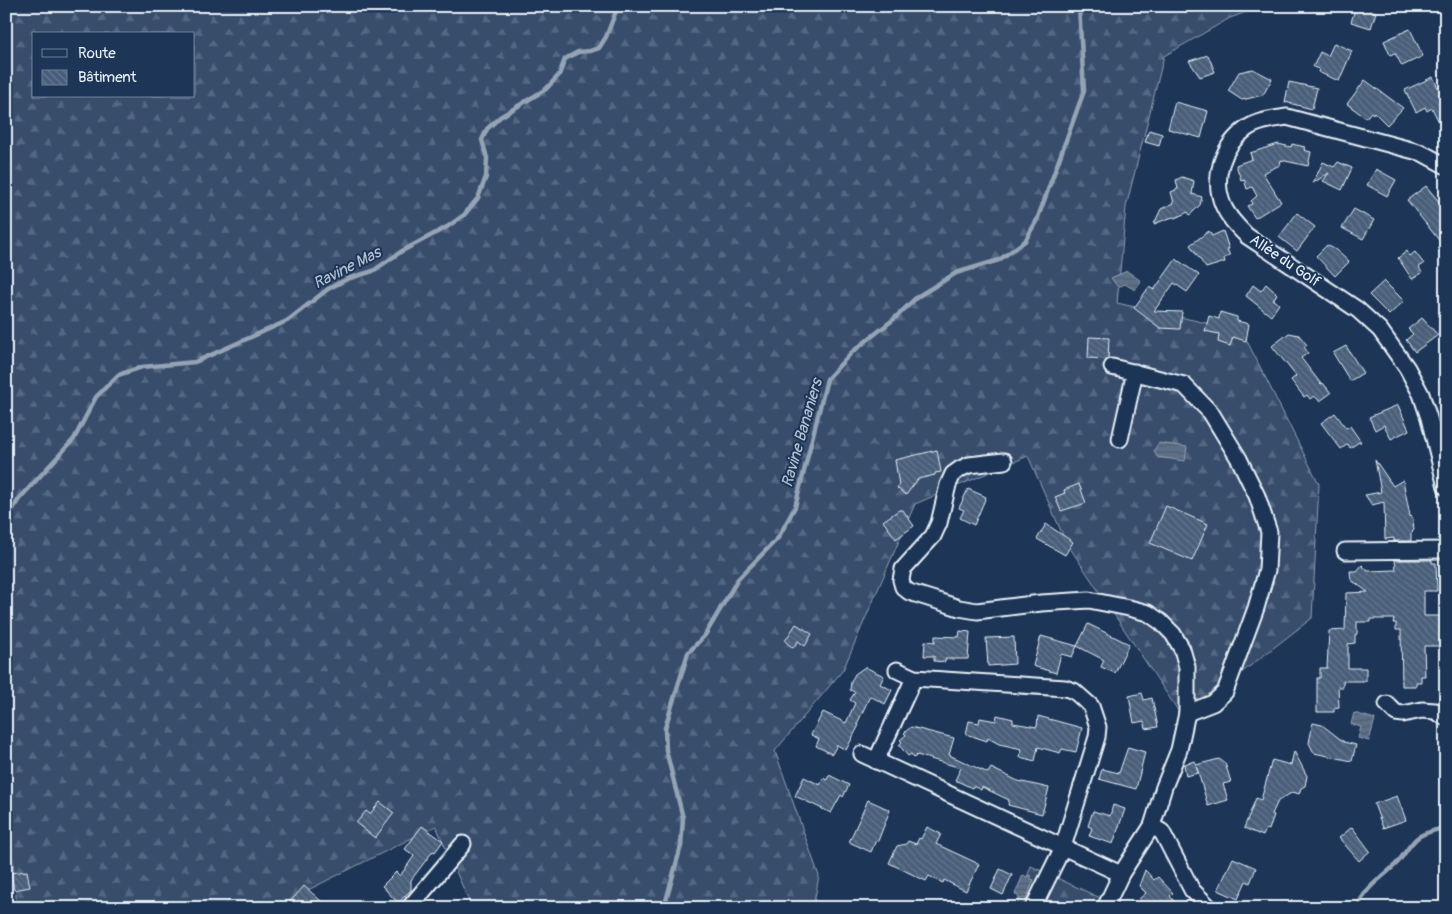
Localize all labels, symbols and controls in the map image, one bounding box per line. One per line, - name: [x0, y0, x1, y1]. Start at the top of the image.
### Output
- legend: [32, 32, 195, 98]
- text: Route: [78, 44, 116, 63]
- text: Bâtiment: [78, 68, 138, 87]
- street label: Allée du Golf: [1246, 230, 1324, 292]
- water label: Ravine Mas: [310, 242, 386, 294]
- water label: Ravine Bananiers: [777, 375, 828, 489]

